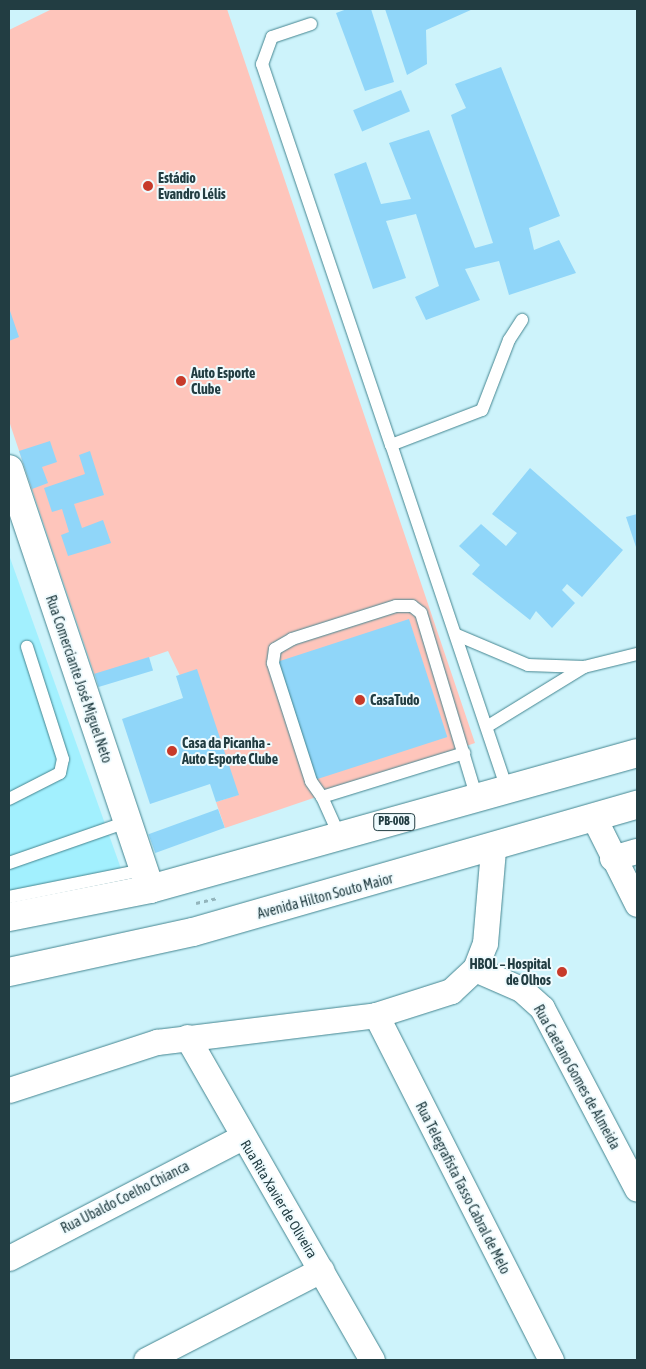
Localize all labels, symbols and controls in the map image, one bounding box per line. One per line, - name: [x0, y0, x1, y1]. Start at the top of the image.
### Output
- place label: Estádio Evandro Lélis: [158, 170, 226, 202]
- marker: Estádio Evandro Lélis: [142, 180, 154, 192]
- place label: Auto Esporte Clube: [191, 365, 255, 398]
- marker: Auto Esporte Clube: [175, 375, 187, 387]
- street label: Rua Comerciante José Miguel Neto: [42, 593, 116, 765]
- place label: CasaTudo: [370, 692, 420, 708]
- marker: CasaTudo: [354, 694, 366, 706]
- place label: Casa da Picanha - Auto Esporte Clube: [182, 735, 278, 768]
- marker: Casa da Picanha - Auto Esporte Clube: [166, 745, 178, 757]
- road number: PB-008: [373, 812, 415, 832]
- street label: Avenida Hilton Souto Maior: [255, 870, 395, 922]
- place label: HBOL – Hospital de Olhos: [469, 956, 551, 989]
- marker: HBOL – Hospital de Olhos: [555, 965, 569, 979]
- street label: Rua Caetano Gomes de Almeida: [530, 1002, 624, 1152]
- street label: Rua Telegrafista Tasso Cabral de Melo: [412, 1099, 514, 1277]
- street label: Rua Rita Xavier de Oliveira: [237, 1137, 321, 1261]
- street label: Rua Ubaldo Coelho Chianca: [58, 1157, 192, 1237]

